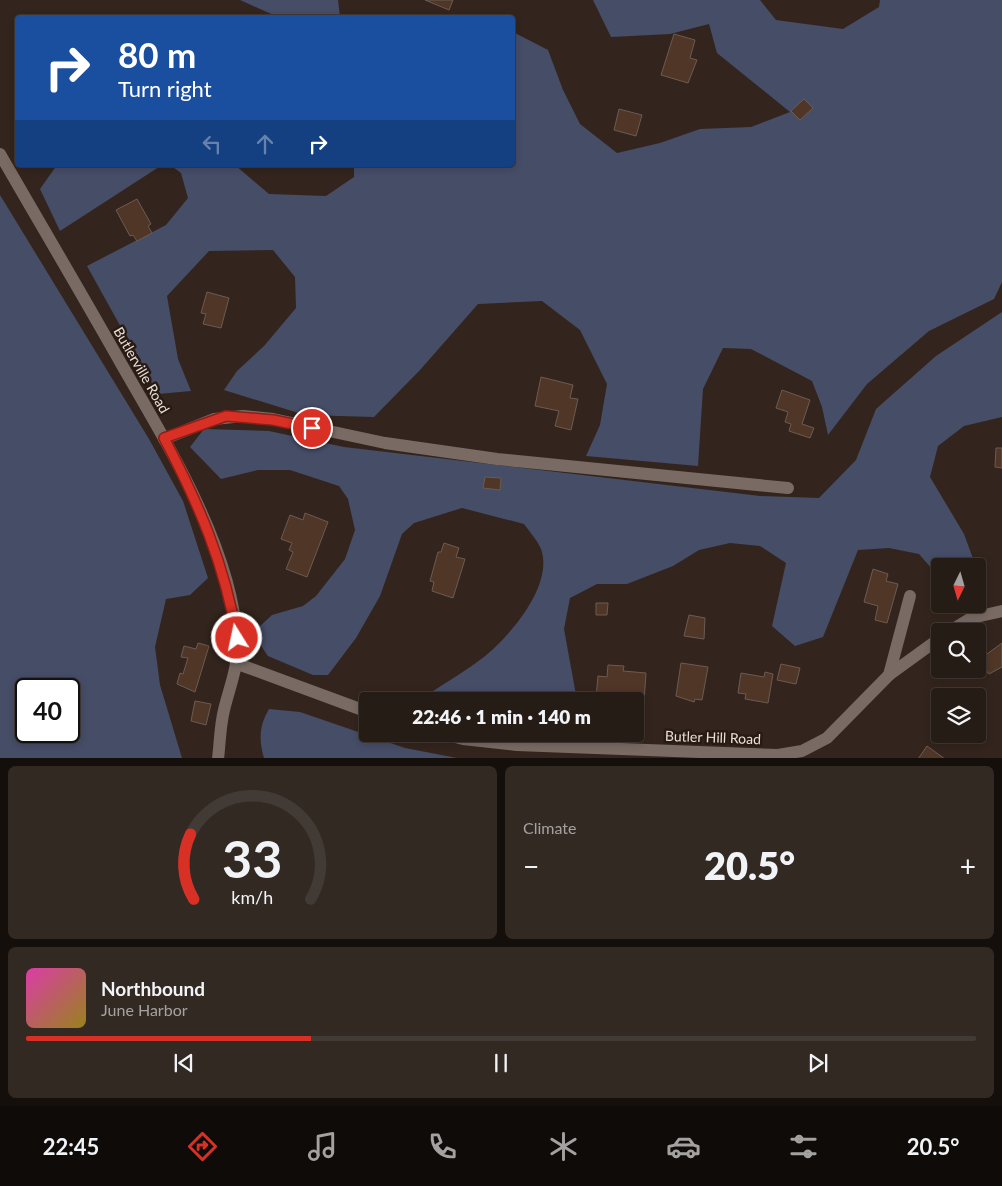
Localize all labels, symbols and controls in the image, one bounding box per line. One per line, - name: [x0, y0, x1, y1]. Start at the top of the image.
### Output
- text: 80 m: [118, 33, 196, 75]
- icon: right: [35, 35, 100, 100]
- text: Turn right: [118, 75, 212, 102]
- icon: left: [198, 130, 226, 158]
- icon: ahead: [251, 130, 279, 158]
- icon: right: [304, 130, 332, 158]
- street label: Butlerville Road: [110, 324, 174, 416]
- pin: [291, 407, 333, 449]
- icon: arrive: [298, 414, 326, 442]
- north arrow: [931, 558, 986, 612]
- map controls: [931, 558, 986, 743]
- position arrow: [210, 611, 262, 663]
- button: search: [931, 623, 986, 678]
- speed limit sign: 40: [15, 678, 80, 743]
- button: layers: [931, 688, 986, 743]
- text: 22:46 · 1 min · 140 m: [412, 705, 591, 728]
- street label: Butler Hill Road: [665, 727, 761, 747]
- text: Climate: [523, 818, 576, 837]
- text: 33: [222, 827, 283, 889]
- text: 20.5°: [704, 842, 795, 888]
- text: −: [523, 849, 539, 883]
- text: +: [960, 849, 976, 883]
- text: km/h: [232, 886, 273, 908]
- text: Northbound: [101, 977, 205, 1000]
- text: June Harbor: [101, 1000, 188, 1019]
- icon: previous: [170, 1049, 198, 1077]
- icon: pause: [487, 1049, 515, 1077]
- icon: next: [804, 1049, 832, 1077]
- icon: directions: [185, 1129, 220, 1164]
- icon: music: [305, 1129, 340, 1164]
- icon: phone: [425, 1129, 460, 1164]
- icon: climate: [546, 1129, 581, 1164]
- icon: car: [666, 1129, 701, 1164]
- icon: filters: [786, 1129, 821, 1164]
- text: 22:45: [43, 1133, 99, 1160]
- text: 20.5°: [907, 1133, 959, 1160]

